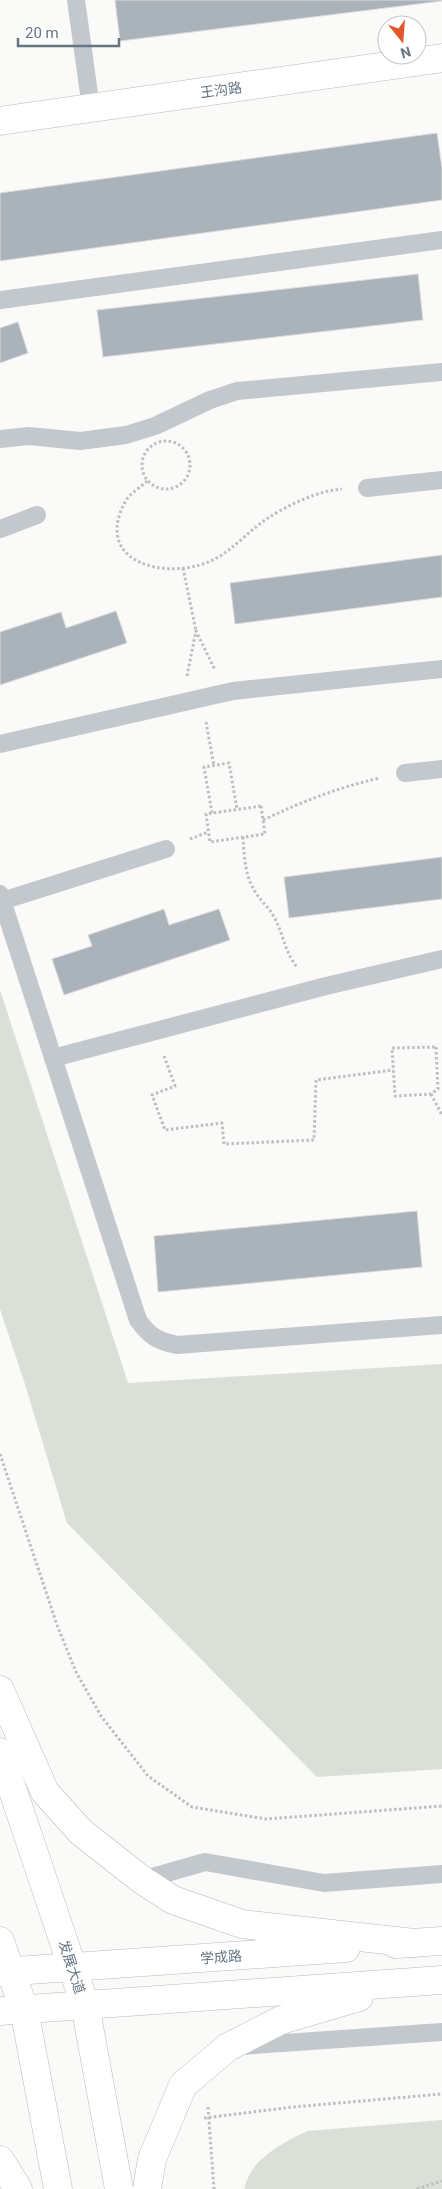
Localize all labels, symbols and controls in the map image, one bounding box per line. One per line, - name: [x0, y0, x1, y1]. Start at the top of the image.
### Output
- scale bar: [18, 15, 119, 47]
- north arrow: [377, 15, 427, 65]
- text: 20 m: [25, 24, 59, 42]
- text: N: [399, 43, 413, 62]
- street label: 王沟路: [199, 79, 243, 101]
- street label: 发展大道: [56, 1938, 88, 1996]
- street label: 学成路: [199, 1948, 243, 1966]

